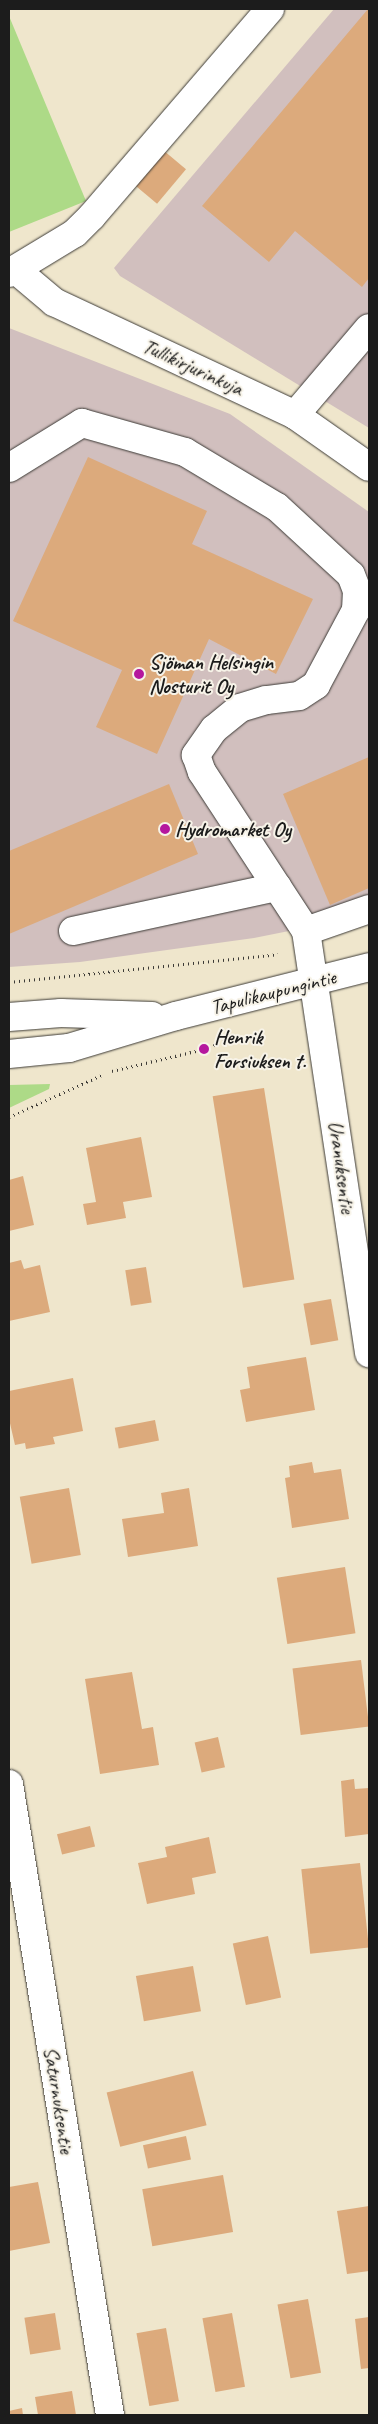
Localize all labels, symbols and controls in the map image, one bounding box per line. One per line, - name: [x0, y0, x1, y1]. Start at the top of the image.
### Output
- street label: Tullikirjurinkuja: [139, 333, 247, 401]
- place label: Sjöman Helsingin Nosturit Oy: [149, 649, 273, 699]
- marker: Sjöman Helsingin Nosturit Oy: [133, 668, 145, 680]
- place label: Hydromarket Oy: [175, 816, 291, 842]
- marker: Hydromarket Oy: [159, 823, 171, 835]
- street label: Tapulikaupungintie: [208, 964, 338, 1020]
- place label: Henrik Forsiuksen t.: [214, 1024, 306, 1074]
- marker: Henrik Forsiuksen t.: [198, 1043, 210, 1055]
- street label: Uranuksentie: [323, 1119, 361, 1215]
- street label: Saturnuksentie: [38, 2045, 80, 2155]

